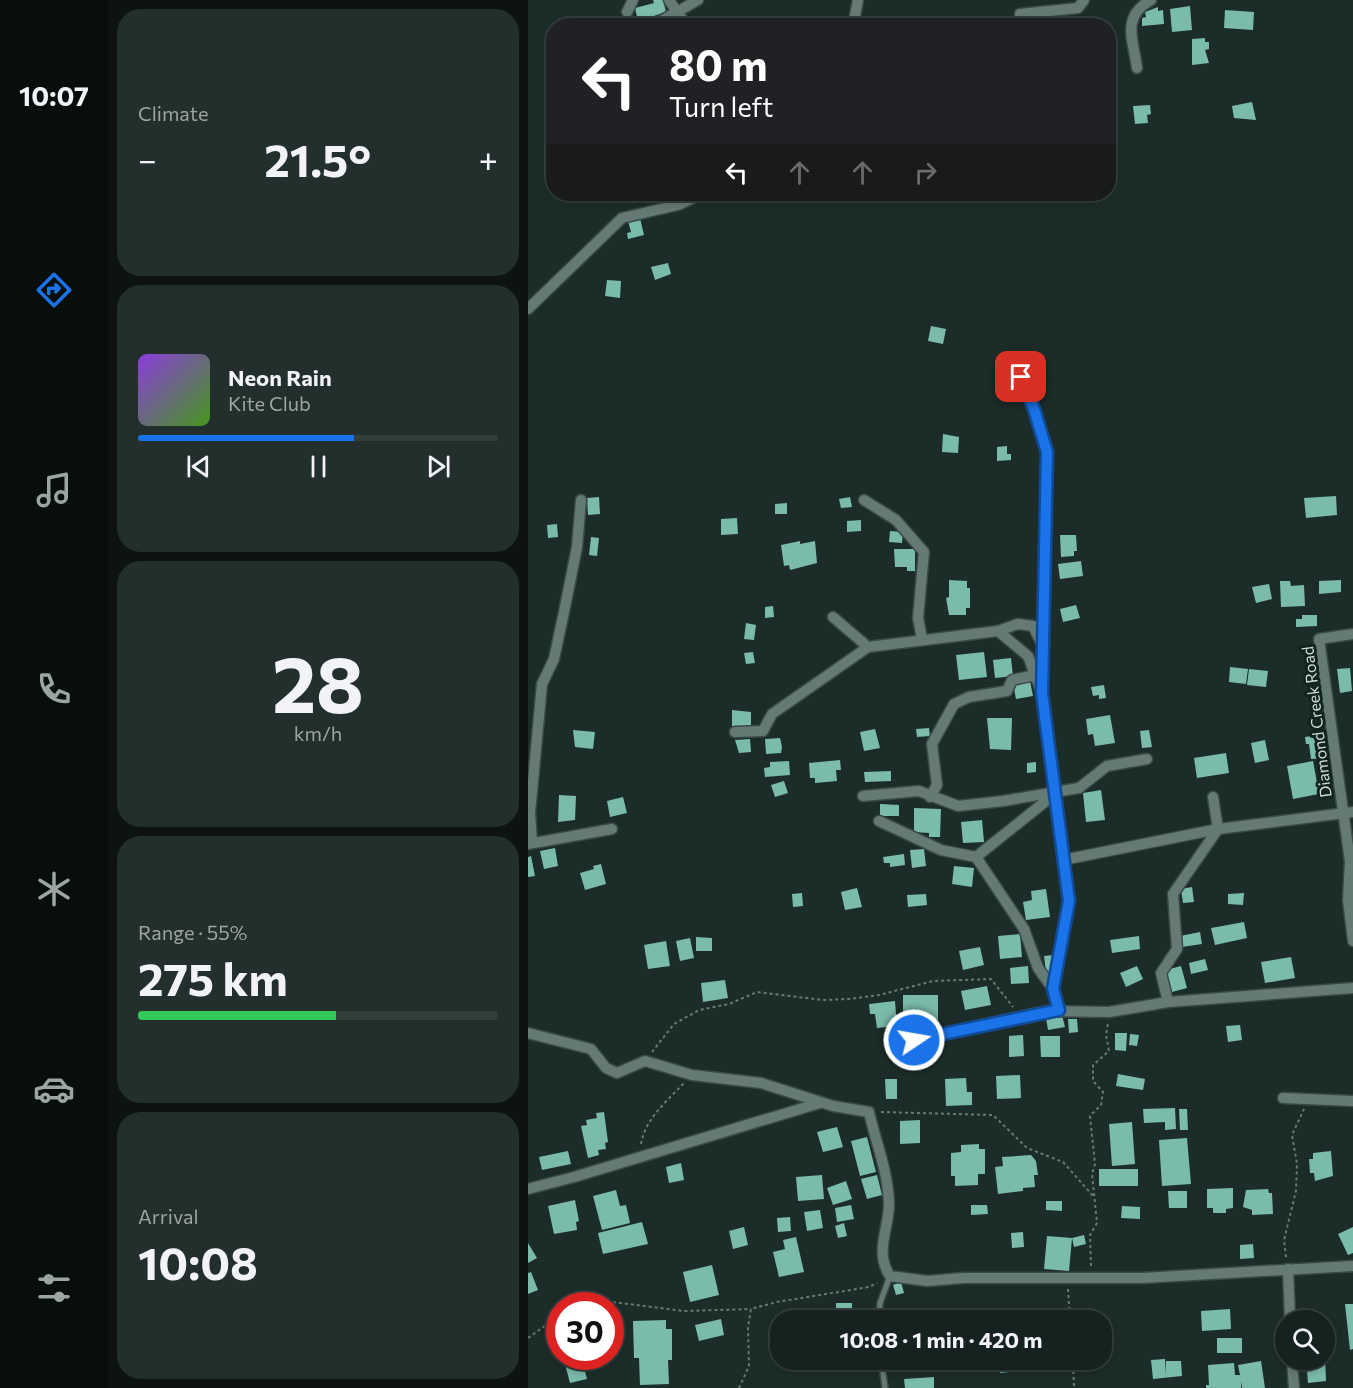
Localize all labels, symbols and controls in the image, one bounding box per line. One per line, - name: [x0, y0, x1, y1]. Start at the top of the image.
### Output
- text: 80 m: [669, 38, 768, 90]
- icon: left: [570, 42, 648, 120]
- text: 10:07: [19, 79, 89, 112]
- text: Turn left: [669, 90, 773, 123]
- text: Climate: [138, 101, 208, 125]
- text: 21.5°: [264, 131, 371, 186]
- text: −: [138, 138, 157, 179]
- text: +: [479, 138, 498, 179]
- icon: left: [720, 156, 753, 189]
- icon: ahead: [783, 156, 816, 189]
- icon: ahead: [846, 156, 879, 189]
- icon: right: [909, 156, 942, 189]
- icon: directions: [33, 269, 75, 311]
- pin: [995, 351, 1046, 402]
- icon: arrive: [1004, 360, 1037, 393]
- text: Neon Rain: [228, 364, 332, 391]
- text: Kite Club: [228, 391, 311, 415]
- icon: previous: [182, 450, 215, 483]
- icon: pause: [302, 450, 335, 483]
- icon: next: [422, 450, 455, 483]
- icon: music: [33, 469, 75, 511]
- text: 28: [272, 634, 364, 729]
- street label: Diamond Creek Road: [1297, 645, 1335, 799]
- icon: phone: [33, 668, 75, 710]
- text: km/h: [294, 721, 342, 745]
- icon: climate: [33, 868, 75, 910]
- text: Range · 55%: [138, 920, 247, 944]
- text: 275 km: [138, 950, 288, 1005]
- position arrow: [882, 1008, 946, 1072]
- icon: car: [33, 1068, 75, 1110]
- text: Arrival: [138, 1204, 199, 1228]
- text: 10:08: [138, 1234, 258, 1289]
- icon: filters: [33, 1267, 75, 1309]
- speed limit sign: 30: [546, 1292, 624, 1370]
- map controls: [1275, 1310, 1335, 1370]
- button: search: [1275, 1310, 1335, 1370]
- text: 10:08 · 1 min · 420 m: [840, 1326, 1043, 1353]

